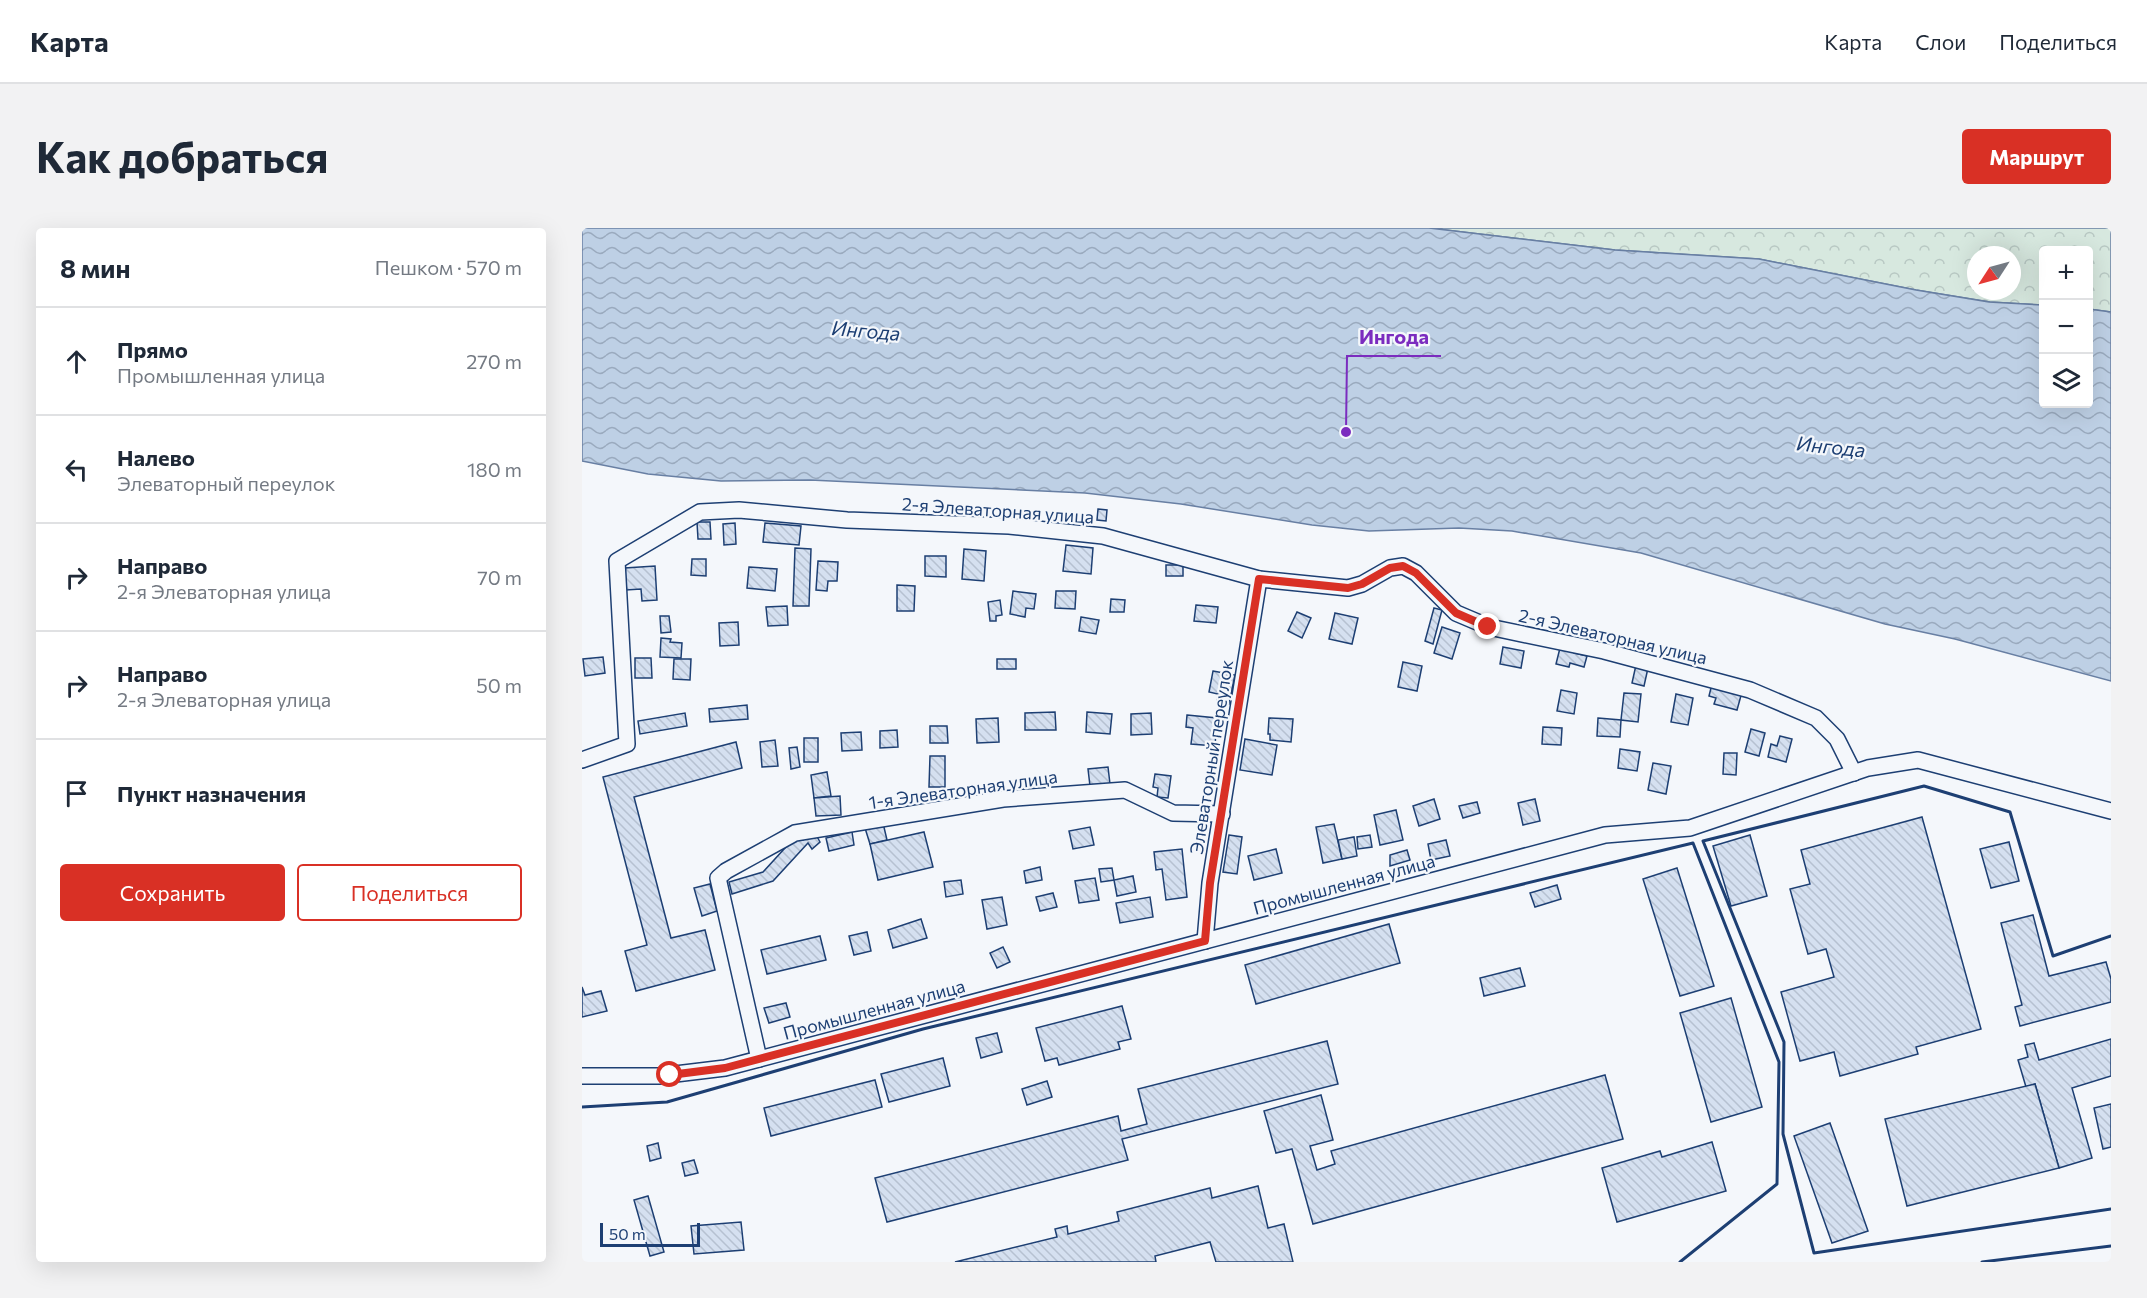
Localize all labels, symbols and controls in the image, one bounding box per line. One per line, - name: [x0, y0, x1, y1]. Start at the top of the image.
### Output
- text: Карта: [30, 24, 109, 58]
- text: Карта: [1824, 29, 1882, 54]
- text: Слои: [1915, 29, 1966, 54]
- text: Поделиться: [1999, 29, 2117, 54]
- button: Маршрут: [1962, 129, 2111, 184]
- text: Как добраться: [36, 130, 328, 182]
- north arrow: [1967, 246, 2021, 300]
- map controls: [2039, 246, 2093, 408]
- button: +: [2039, 246, 2093, 300]
- text: 8 мин: [60, 252, 131, 283]
- text: Пешком · 570 m: [375, 255, 522, 279]
- button: −: [2039, 300, 2093, 354]
- water label: Ингода: [831, 315, 901, 345]
- callout: Ингода: [1347, 318, 1441, 356]
- text: Ингода: [1359, 324, 1429, 348]
- text: Прямо: [117, 336, 188, 363]
- icon: ahead: [60, 345, 93, 378]
- text: 270 m: [466, 349, 522, 373]
- button: layers: [2039, 354, 2093, 408]
- text: Промышленная улица: [117, 363, 325, 387]
- water label: Ингода: [1795, 430, 1867, 462]
- text: Налево: [117, 444, 195, 471]
- icon: left: [60, 453, 93, 486]
- text: 180 m: [467, 457, 522, 481]
- text: Элеваторный переулок: [117, 471, 335, 495]
- street label: 2-я Элеваторная улица: [901, 492, 1095, 528]
- text: Направо: [117, 552, 207, 579]
- icon: right: [60, 561, 93, 594]
- text: 70 m: [477, 565, 522, 589]
- text: 2-я Элеваторная улица: [117, 579, 331, 603]
- street label: 2-я Элеваторная улица: [1517, 604, 1709, 668]
- route end: [1474, 613, 1500, 639]
- street label: Элеваторный переулок: [1185, 658, 1237, 856]
- text: Направо: [117, 660, 207, 687]
- icon: right: [60, 669, 93, 702]
- text: 50 m: [476, 673, 522, 697]
- text: 2-я Элеваторная улица: [117, 687, 331, 711]
- street label: 1-я Элеваторная улица: [867, 765, 1059, 813]
- icon: arrive: [60, 777, 93, 810]
- text: Пункт назначения: [117, 780, 306, 807]
- street label: Промышленная улица: [1251, 849, 1437, 919]
- button: Сохранить: [60, 864, 285, 921]
- button: Поделиться: [297, 864, 522, 921]
- street label: Промышленная улица: [781, 974, 967, 1044]
- route start: [656, 1061, 682, 1087]
- scale bar: [600, 1220, 700, 1248]
- text: 50 m: [609, 1224, 646, 1243]

